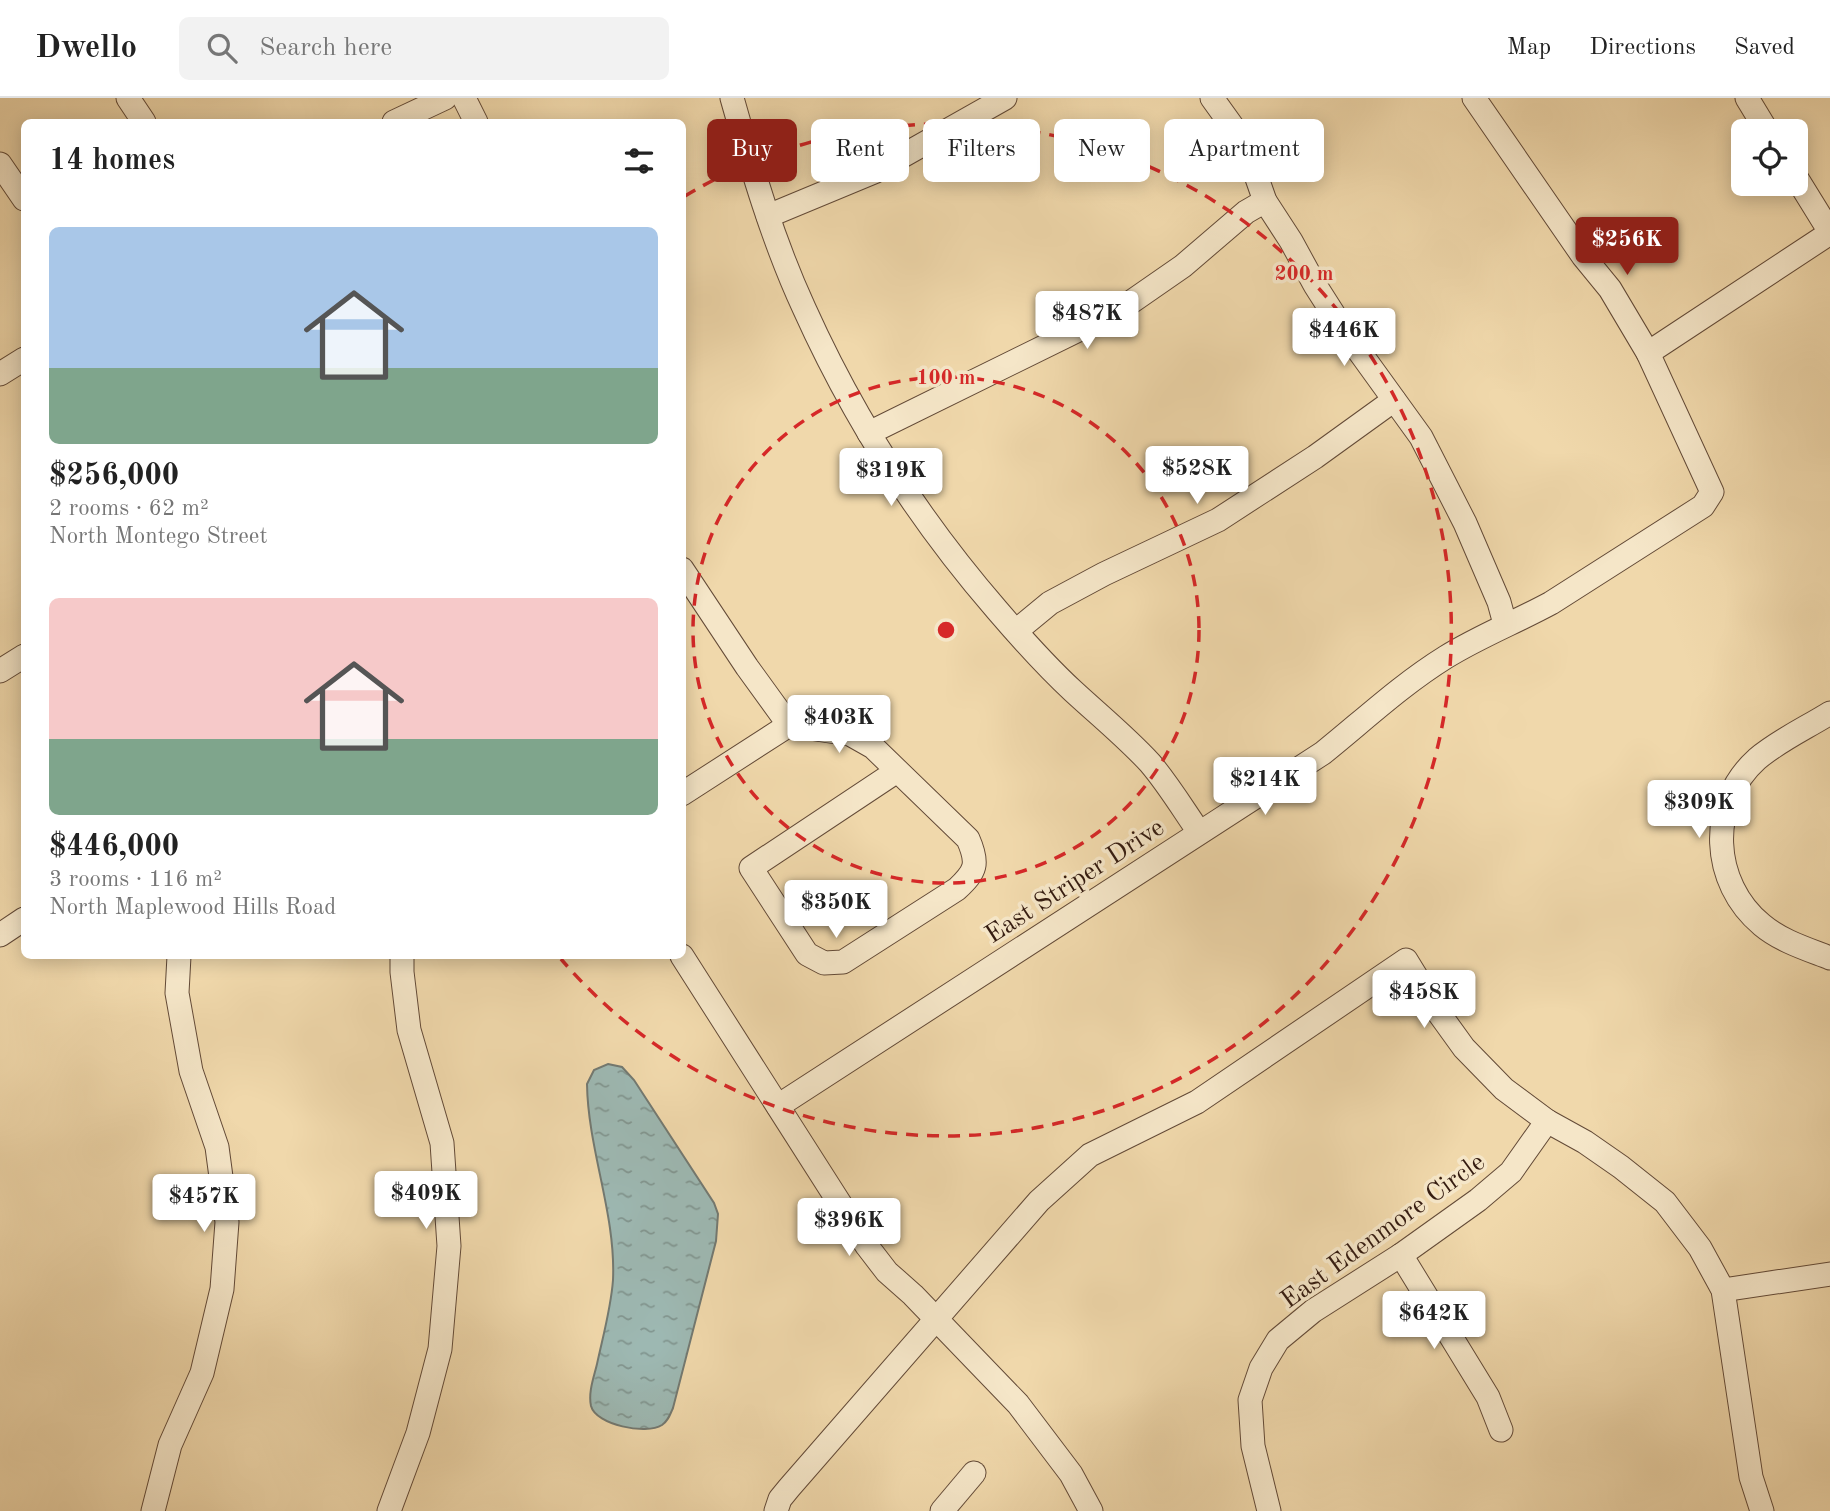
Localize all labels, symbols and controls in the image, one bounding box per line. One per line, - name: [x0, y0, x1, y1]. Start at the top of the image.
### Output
- search box: [179, 17, 669, 80]
- icon: search: [203, 29, 241, 67]
- text: Dwello: [35, 32, 137, 65]
- text: Search here: [259, 35, 392, 61]
- text: Map: [1507, 36, 1551, 60]
- text: Directions: [1589, 36, 1696, 60]
- text: Saved: [1734, 36, 1795, 60]
- chip: Buy: [707, 119, 797, 182]
- chip: Rent: [811, 119, 909, 182]
- chip: Filters: [923, 119, 1040, 182]
- chip: New: [1054, 119, 1150, 182]
- chip: Apartment: [1164, 119, 1324, 182]
- map controls: [1731, 119, 1808, 196]
- button: locate: [1731, 119, 1808, 196]
- icon: filters: [620, 142, 658, 180]
- text: 14 homes: [49, 146, 175, 176]
- pin: $256K: [1578, 218, 1676, 277]
- text: $256K: [1591, 228, 1663, 251]
- text: 200 m: [1274, 264, 1334, 285]
- icon: home: [291, 272, 417, 398]
- pin: $487K: [1038, 292, 1136, 351]
- text: $487K: [1051, 302, 1123, 325]
- pin: $446K: [1295, 308, 1393, 368]
- text: $446K: [1308, 319, 1380, 342]
- text: 100 m: [916, 368, 976, 389]
- pin: $528K: [1148, 446, 1246, 506]
- pin: $319K: [842, 448, 940, 508]
- text: $528K: [1161, 457, 1233, 480]
- text: $319K: [855, 459, 927, 482]
- text: $256,000: [49, 461, 179, 491]
- text: 2 rooms · 62 m²: [49, 497, 209, 520]
- text: North Montego Street: [49, 525, 268, 548]
- centre of rings: [934, 618, 958, 642]
- icon: home: [291, 643, 417, 769]
- pin: $403K: [790, 696, 888, 755]
- text: $403K: [803, 706, 875, 729]
- pin: $214K: [1216, 758, 1314, 817]
- text: $214K: [1229, 768, 1301, 791]
- pin: $309K: [1650, 780, 1748, 840]
- text: $309K: [1663, 791, 1735, 814]
- street label: East Striper Drive: [981, 814, 1169, 949]
- text: $446,000: [49, 832, 179, 862]
- text: 3 rooms · 116 m²: [49, 868, 222, 891]
- pin: $350K: [787, 880, 885, 940]
- text: $350K: [800, 891, 872, 914]
- text: North Maplewood Hills Road: [49, 896, 336, 919]
- pin: $458K: [1375, 970, 1473, 1030]
- text: $458K: [1388, 981, 1460, 1004]
- street label: East Edenmore Circle: [1276, 1149, 1490, 1314]
- pin: $409K: [377, 1172, 475, 1231]
- pin: $457K: [155, 1174, 253, 1234]
- text: $409K: [390, 1182, 462, 1205]
- text: $457K: [168, 1185, 240, 1208]
- pin: $396K: [800, 1198, 898, 1258]
- text: $396K: [813, 1209, 885, 1232]
- pin: $642K: [1385, 1292, 1483, 1351]
- text: $642K: [1398, 1302, 1470, 1325]

